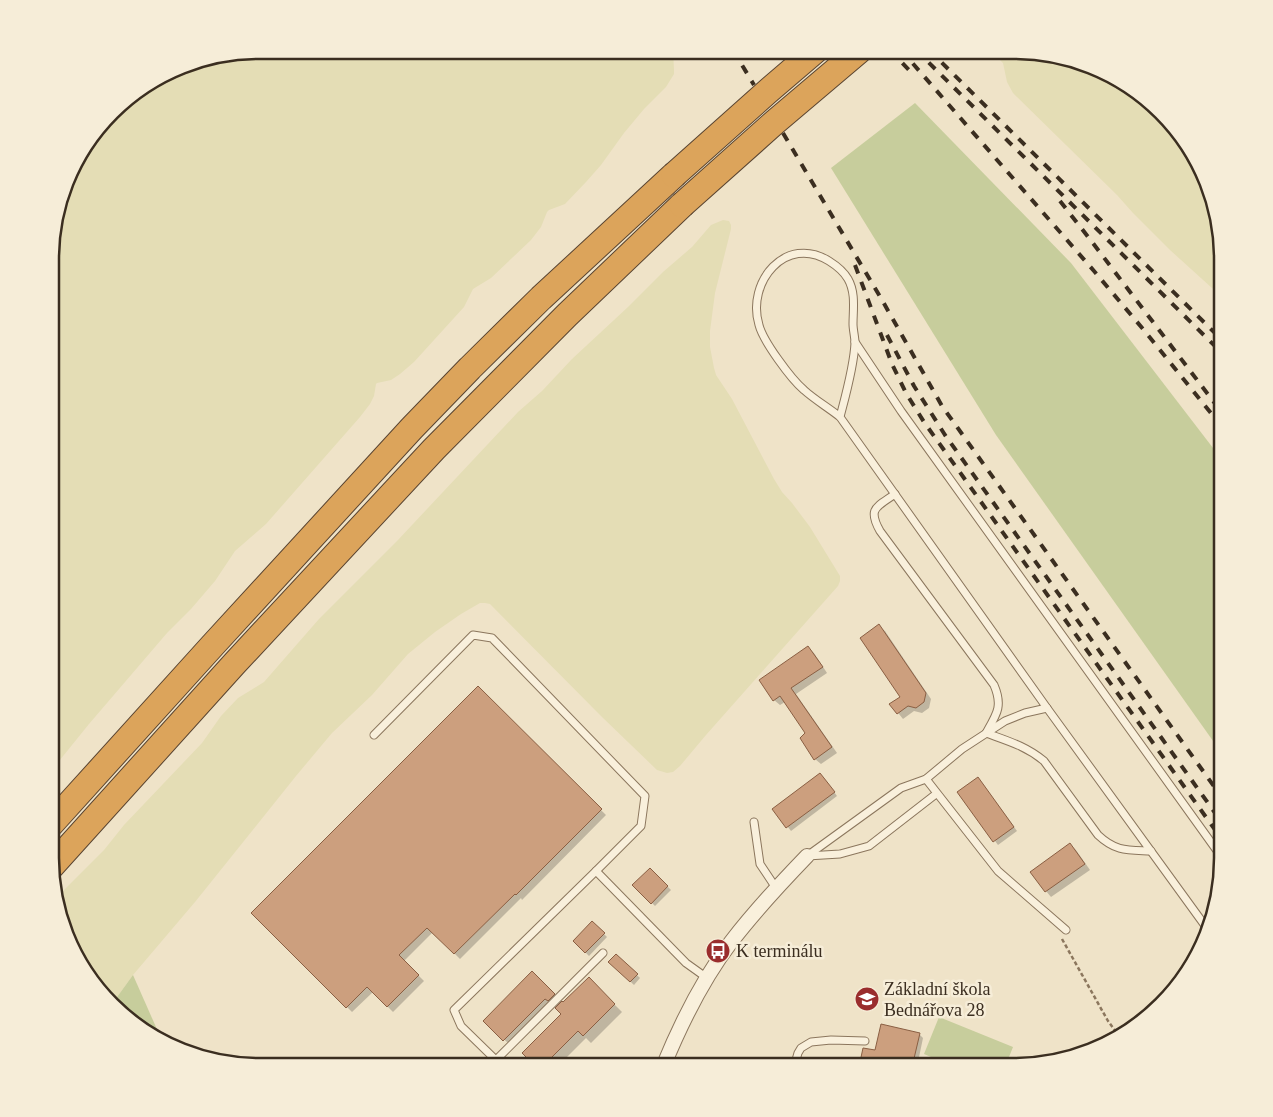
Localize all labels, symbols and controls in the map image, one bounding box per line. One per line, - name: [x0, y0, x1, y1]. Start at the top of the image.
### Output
- bus stop icon: K terminálu: [705, 938, 731, 964]
- place label: K terminálu: [736, 941, 822, 961]
- place label: Základní škola Bednářova 28: [884, 979, 990, 1020]
- school or university icon: Základní škola Bednářova 28: [854, 986, 880, 1012]

